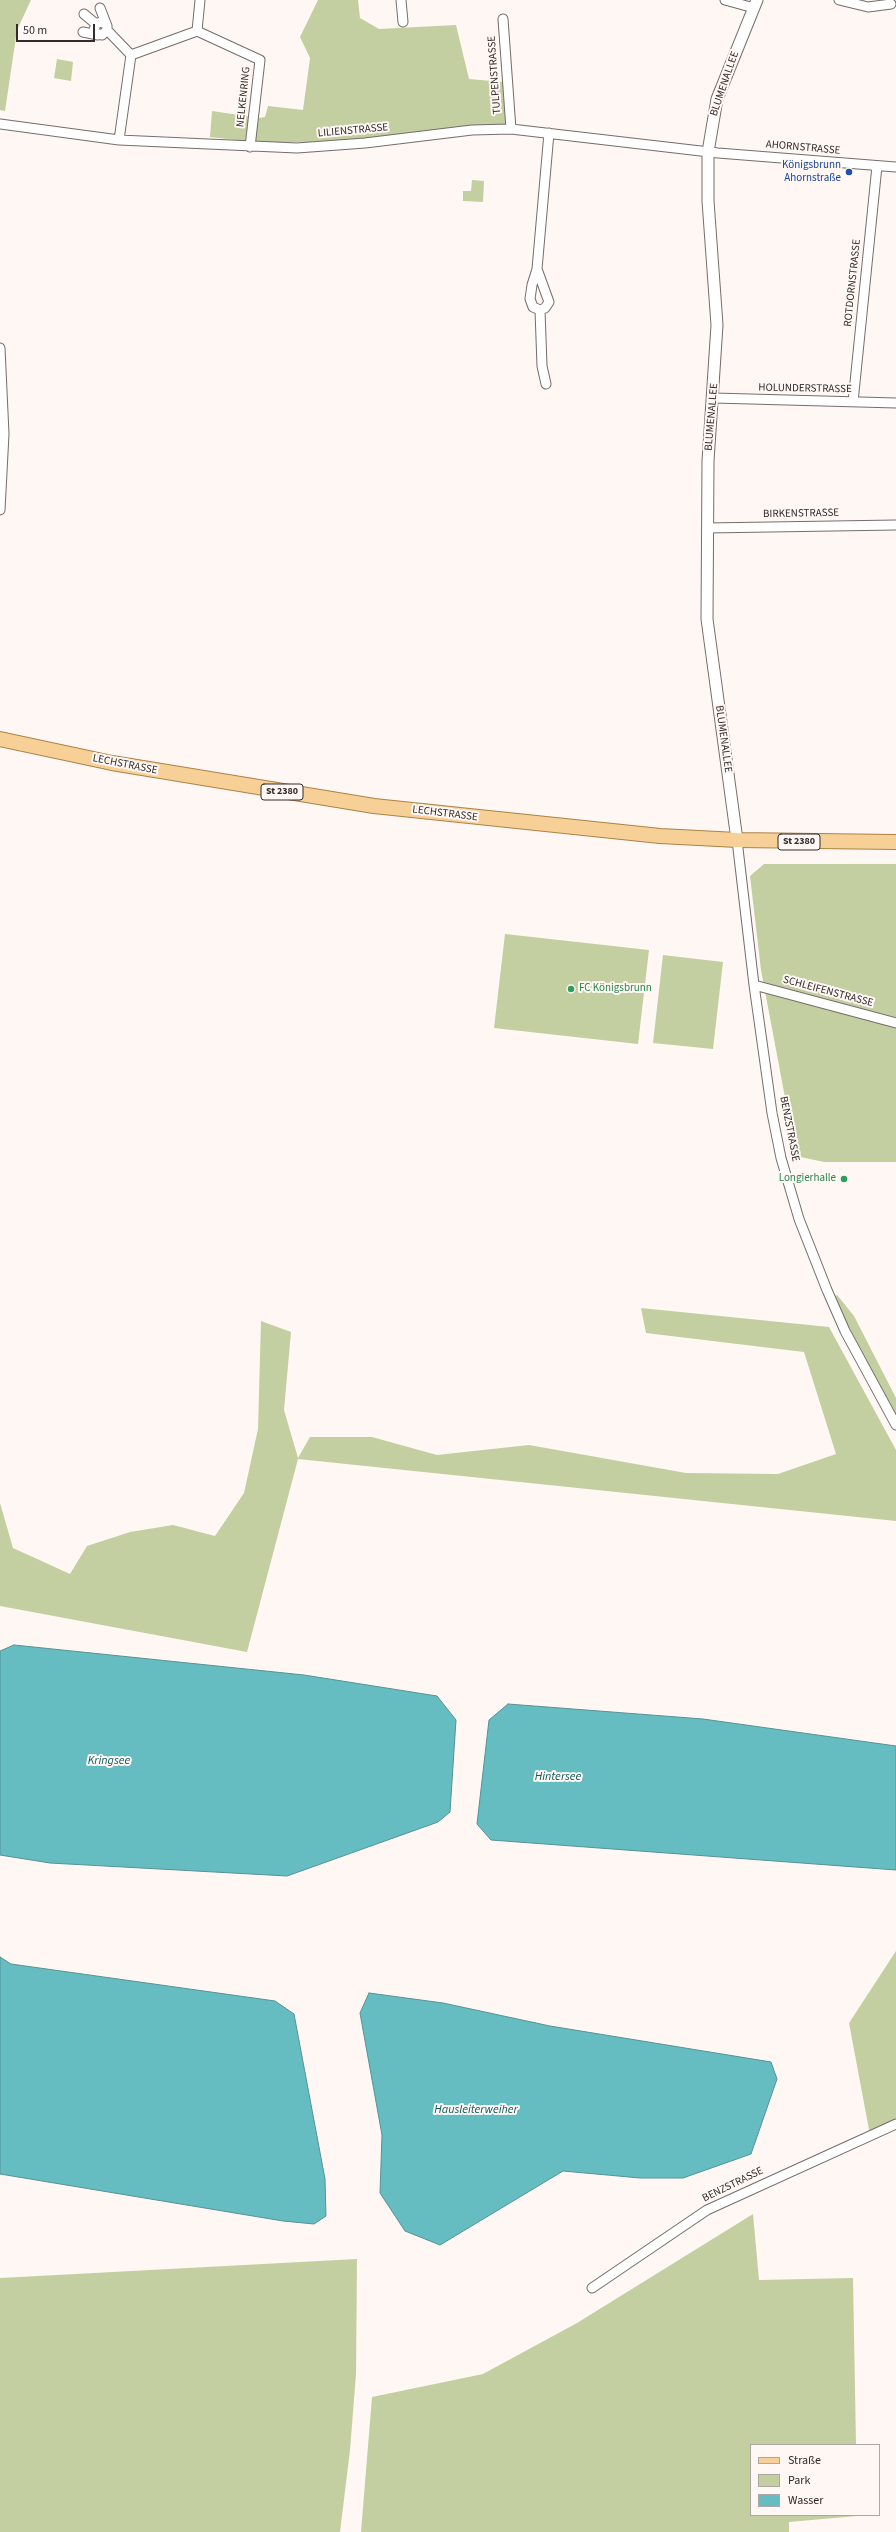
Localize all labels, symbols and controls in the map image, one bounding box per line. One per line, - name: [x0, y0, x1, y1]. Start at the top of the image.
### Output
- scale bar: [18, 16, 97, 42]
- text: 50 m: [23, 22, 47, 39]
- street label: TULPENSTRASSE: [486, 35, 504, 115]
- street label: BLUMENALLEE: [708, 50, 742, 118]
- street label: NELKENRING: [234, 66, 254, 128]
- street label: LILIENSTRASSE: [317, 121, 389, 141]
- street label: AHORNSTRASSE: [765, 138, 841, 158]
- place label: Königsbrunn Ahornstraße: [782, 159, 841, 185]
- marker: Königsbrunn Ahornstraße: [844, 167, 854, 177]
- street label: ROTDORNSTRASSE: [842, 239, 864, 327]
- street label: HOLUNDERSTRASSE: [758, 382, 852, 396]
- street label: BLUMENALLEE: [702, 383, 722, 451]
- street label: BIRKENSTRASSE: [763, 507, 839, 521]
- street label: BLUMENALLEE: [712, 705, 734, 773]
- street label: LECHSTRASSE: [91, 752, 159, 778]
- road number: St 2380: [261, 784, 303, 800]
- street label: LECHSTRASSE: [412, 803, 478, 825]
- road number: St 2380: [778, 834, 820, 850]
- street label: SCHLEIFENSTRASSE: [781, 974, 875, 1010]
- place label: FC Königsbrunn: [579, 982, 652, 996]
- marker: FC Königsbrunn: [566, 984, 576, 994]
- street label: BENZSTRASSE: [776, 1095, 802, 1163]
- place label: Longierhalle: [779, 1172, 836, 1186]
- marker: Longierhalle: [839, 1174, 849, 1184]
- water label: Kringsee: [88, 1754, 130, 1768]
- water label: Hintersee: [535, 1770, 581, 1784]
- water label: Hausleiterweiher: [434, 2103, 518, 2117]
- street label: BENZSTRASSE: [700, 2165, 766, 2205]
- legend: [750, 2444, 880, 2516]
- text: Straße: [788, 2452, 821, 2469]
- text: Park: [788, 2472, 810, 2489]
- text: Wasser: [788, 2492, 823, 2509]

